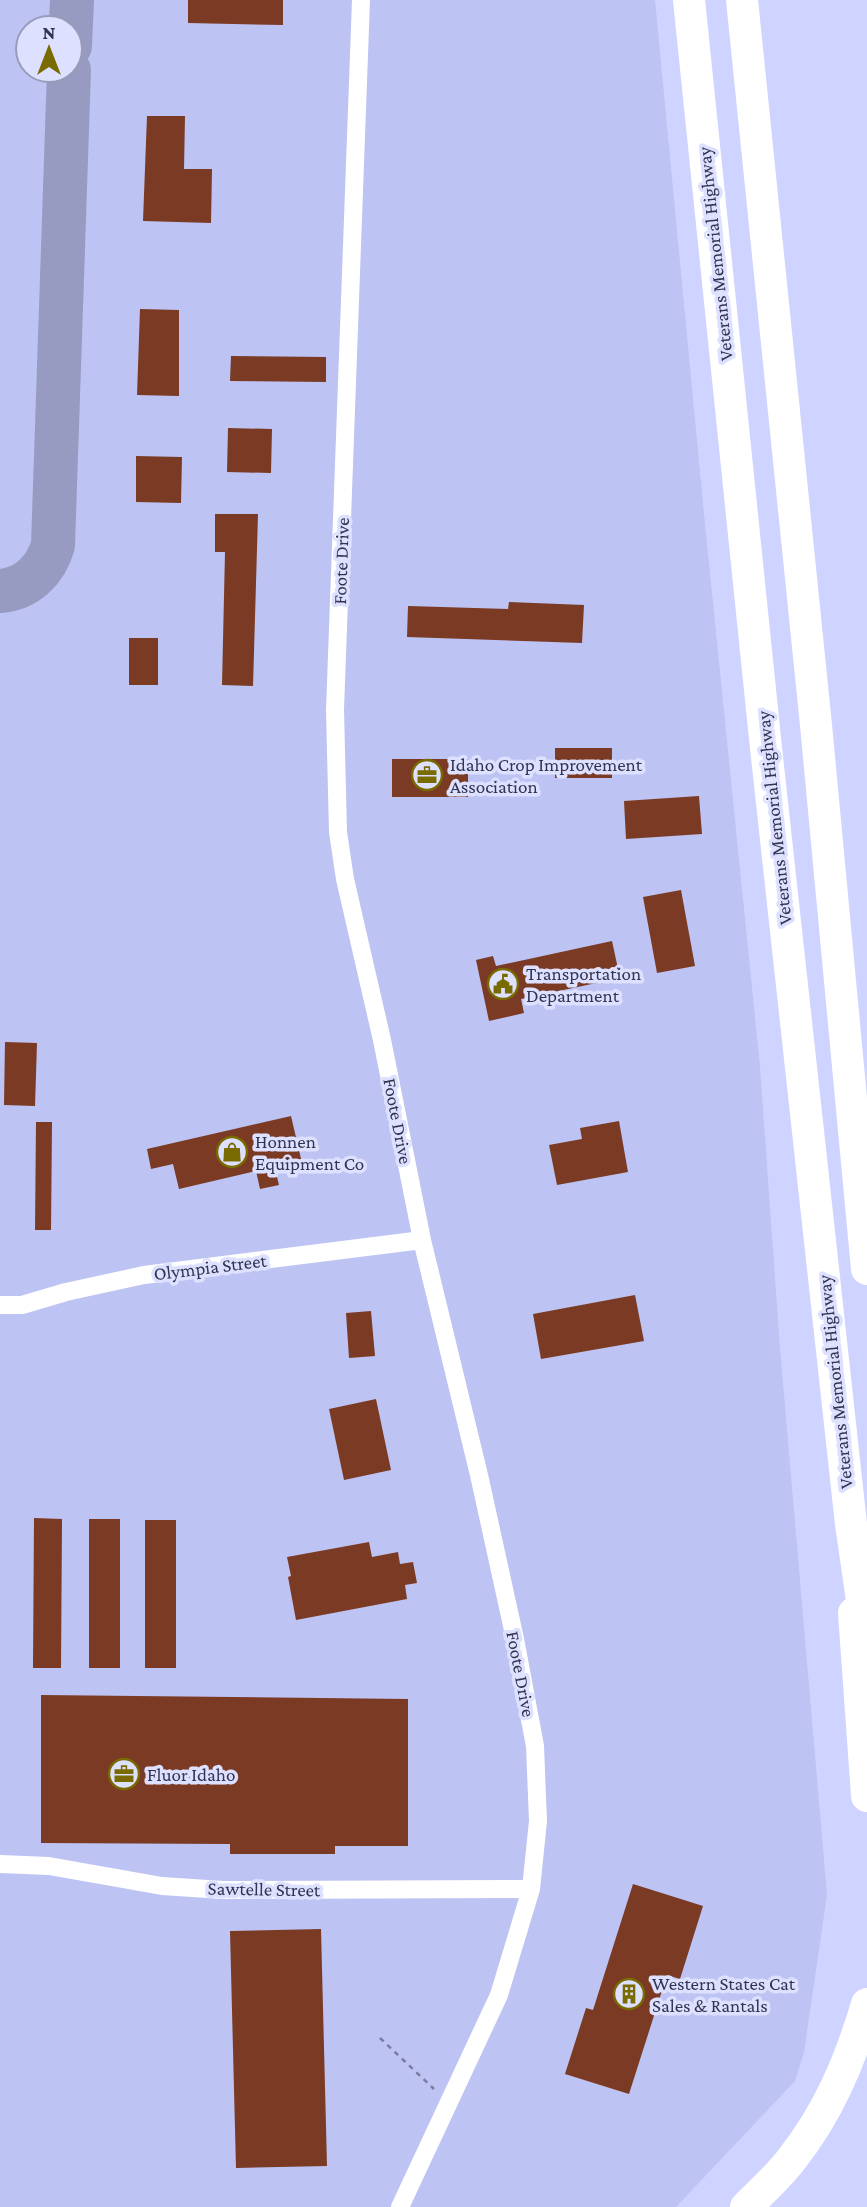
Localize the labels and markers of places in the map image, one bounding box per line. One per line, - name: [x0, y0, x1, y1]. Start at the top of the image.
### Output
- place label: Idaho Crop Improvement Association: [450, 754, 643, 797]
- office icon: Idaho Crop Improvement Association: [410, 758, 444, 792]
- place label: Transportation Department: [526, 963, 641, 1006]
- public building icon: Transportation Department: [486, 967, 520, 1001]
- place label: Honnen Equipment Co: [255, 1131, 364, 1174]
- shop icon: Honnen Equipment Co: [215, 1135, 249, 1169]
- office icon: Fluor Idaho: [107, 1757, 141, 1791]
- place label: Fluor Idaho: [147, 1764, 235, 1785]
- place label: Western States Cat Sales & Rantals: [652, 1973, 796, 2016]
- building icon: Western States Cat Sales & Rantals: [612, 1977, 646, 2011]

